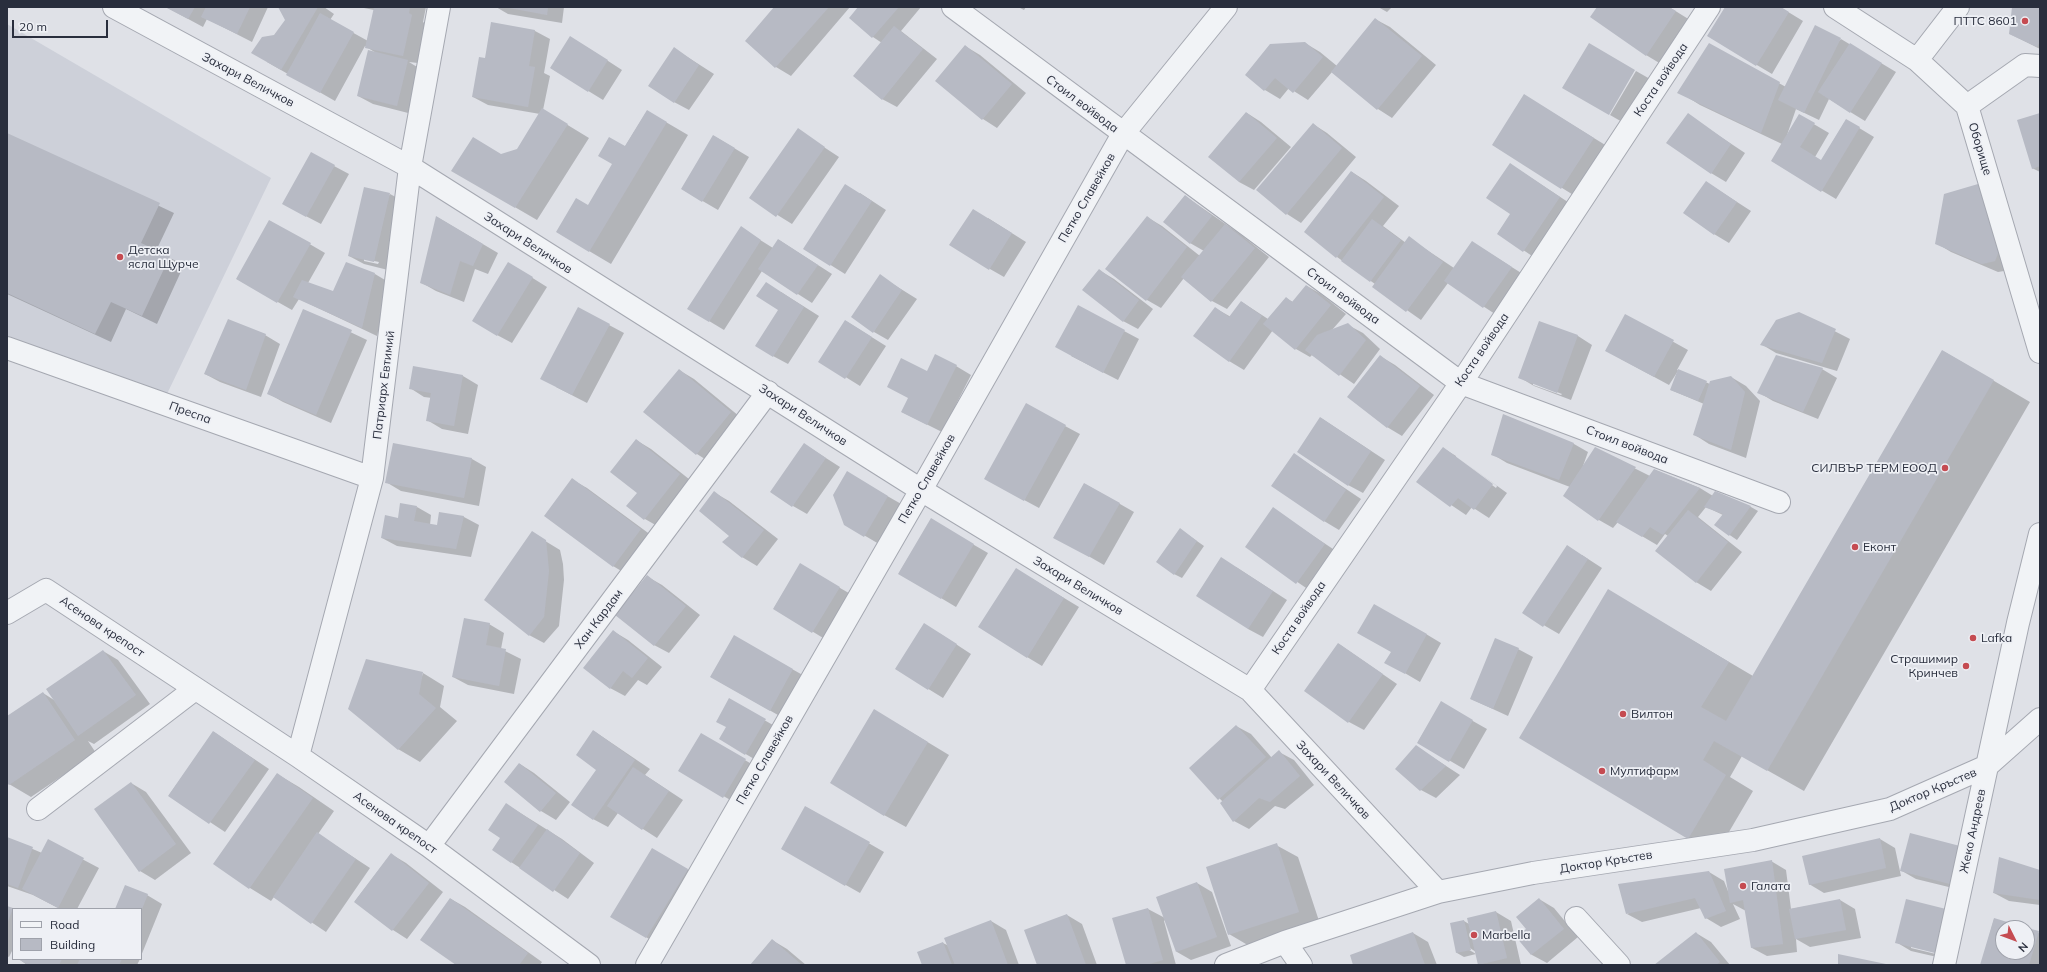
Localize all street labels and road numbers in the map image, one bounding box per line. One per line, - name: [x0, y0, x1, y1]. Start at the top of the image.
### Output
- street label: Коста войвода: [1631, 40, 1691, 120]
- street label: Захари Величков: [199, 50, 297, 110]
- street label: Стоил войвода: [1043, 72, 1121, 136]
- street label: Оборище: [1965, 121, 1995, 177]
- street label: Петко Славейков: [1056, 151, 1118, 245]
- street label: Захари Величков: [481, 209, 575, 277]
- street label: Стоил войвода: [1304, 265, 1382, 327]
- street label: Коста войвода: [1452, 310, 1512, 390]
- street label: Патриарх Евтимий: [370, 330, 398, 440]
- street label: Захари Величков: [756, 381, 850, 449]
- street label: Преспа: [167, 399, 213, 427]
- street label: Стоил войвода: [1584, 423, 1670, 467]
- street label: Петко Славейков: [896, 432, 958, 526]
- street label: Захари Величков: [1030, 553, 1126, 619]
- street label: Коста войвода: [1269, 578, 1329, 658]
- street label: Хан Кардам: [572, 586, 626, 652]
- street label: Асенова крепост: [57, 593, 147, 661]
- street label: Петко Славейков: [734, 713, 796, 807]
- street label: Захари Величков: [1293, 738, 1373, 822]
- street label: Доктор Кръстев: [1887, 765, 1979, 815]
- street label: Жеко Андреев: [1957, 788, 1989, 874]
- street label: Асенова крепост: [350, 789, 440, 857]
- street label: Доктор Кръстев: [1559, 848, 1653, 876]

